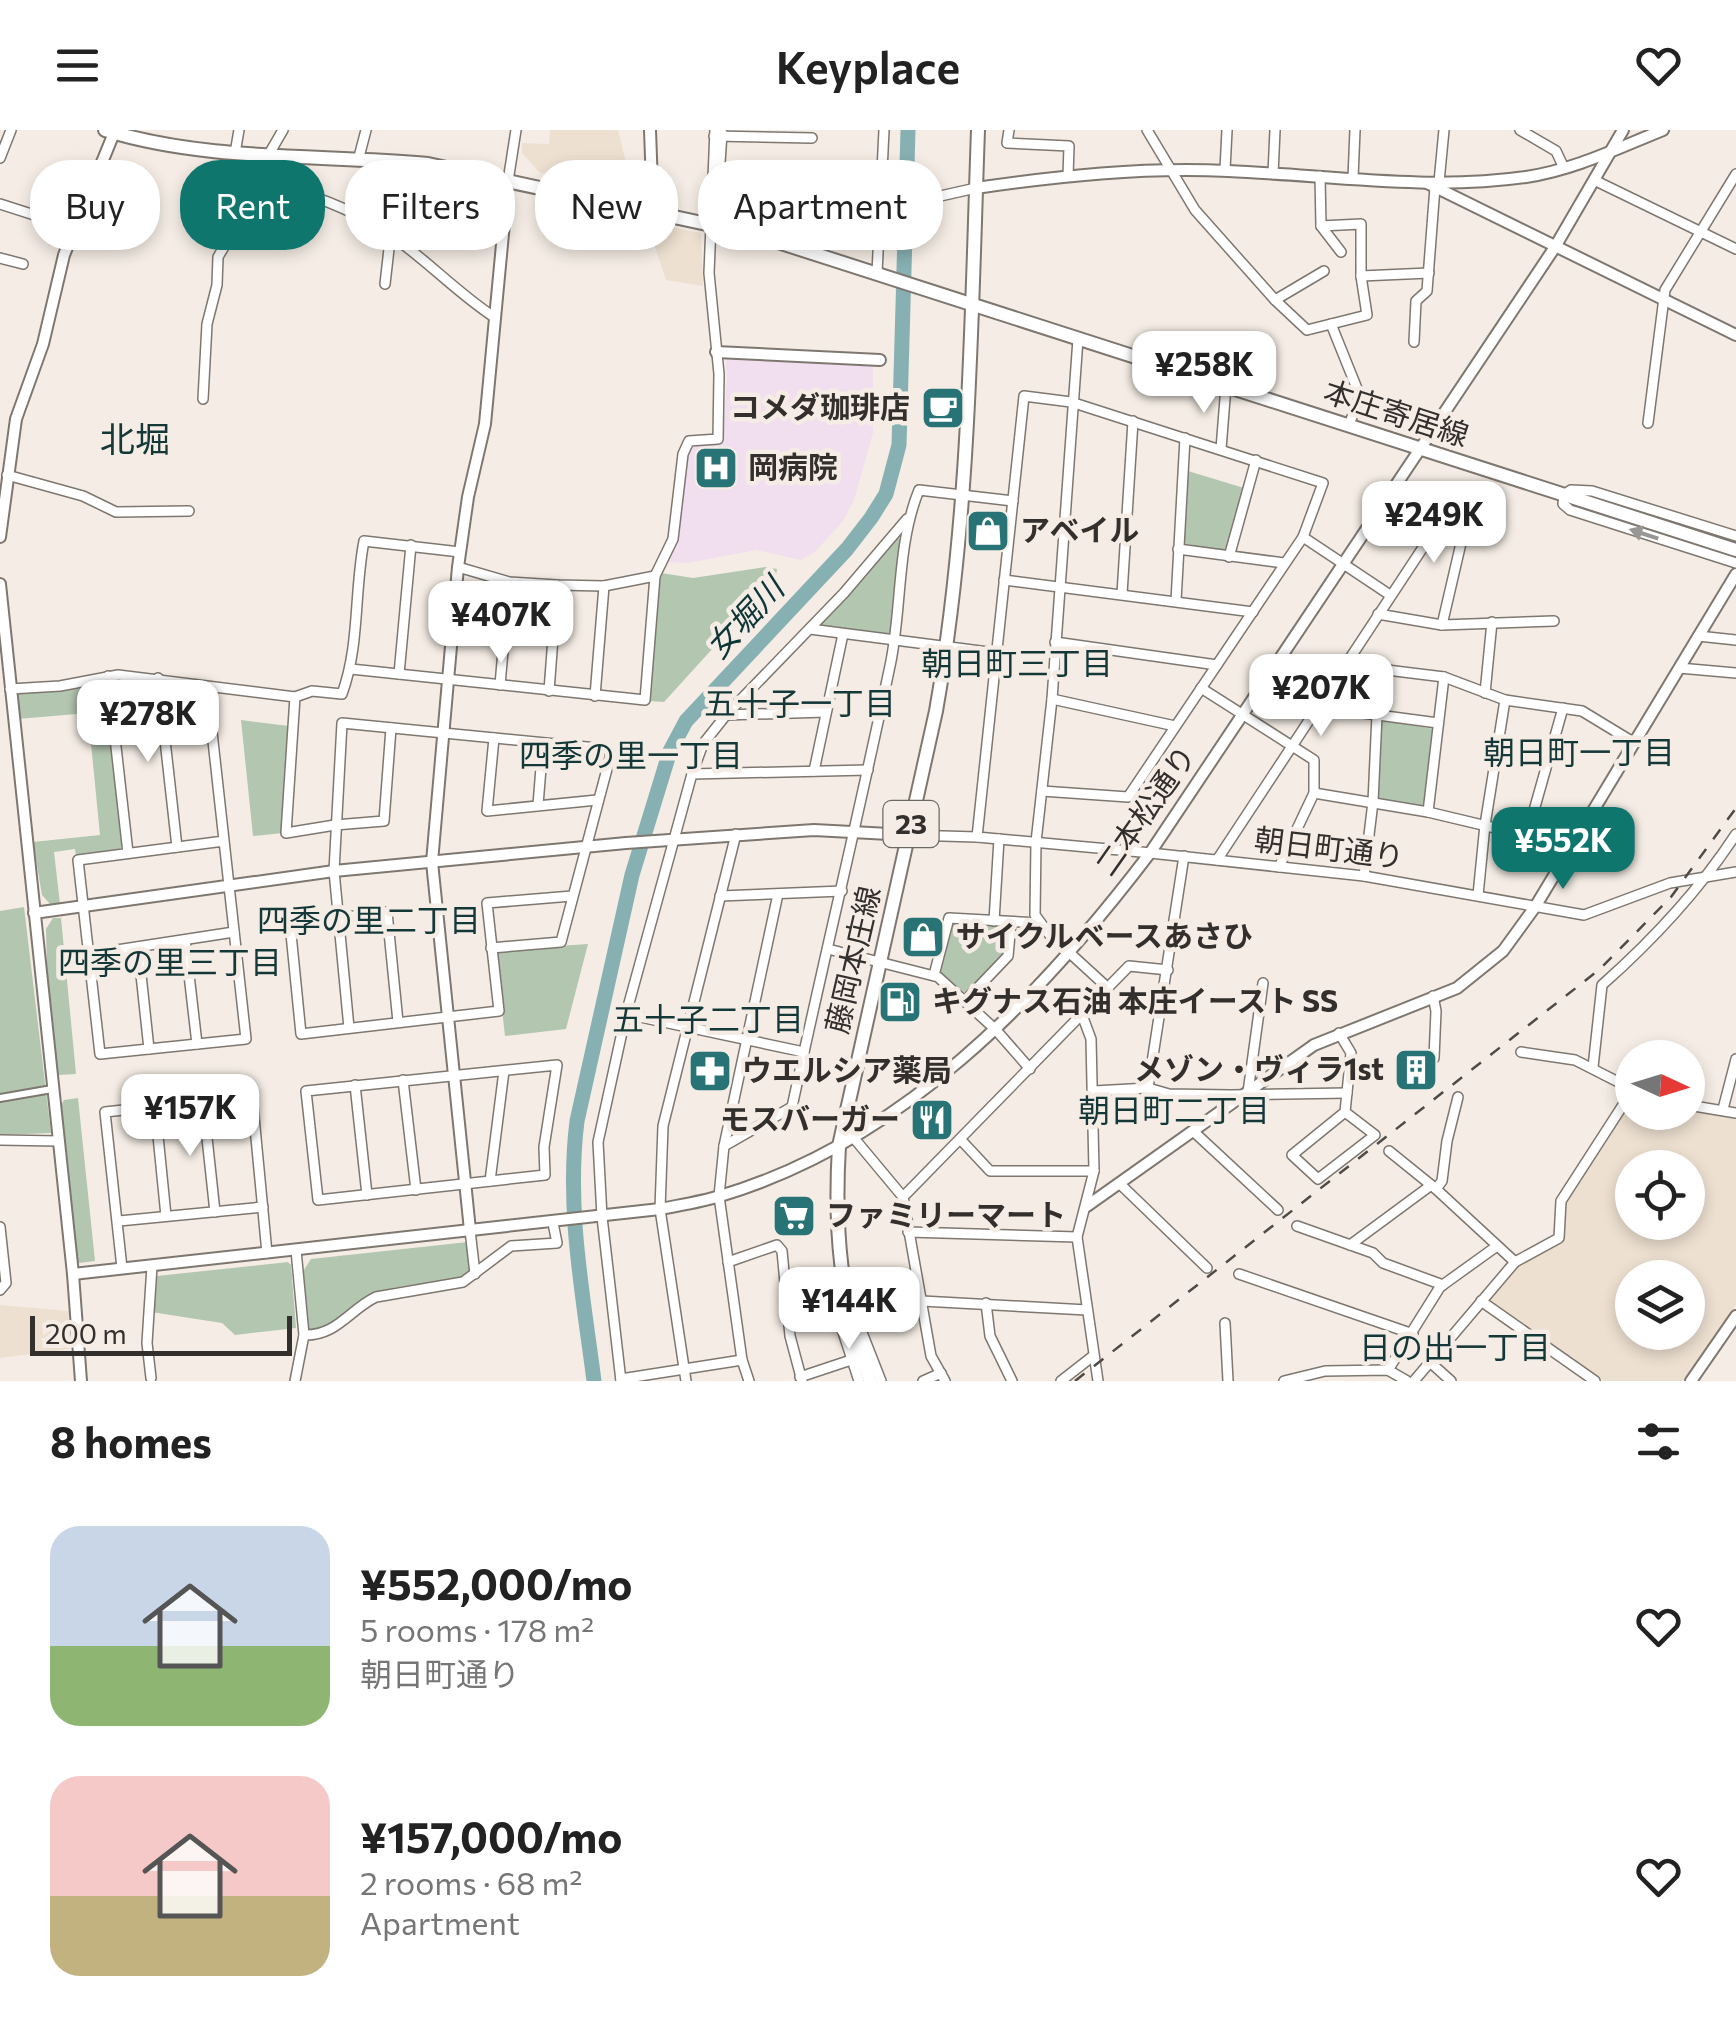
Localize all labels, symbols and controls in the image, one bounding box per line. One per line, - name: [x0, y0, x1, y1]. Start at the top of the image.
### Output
- icon: menu: [50, 38, 105, 93]
- text: Keyplace: [776, 38, 960, 93]
- icon: heart: [1631, 38, 1686, 93]
- chip: Buy: [30, 160, 160, 250]
- chip: Rent: [180, 160, 325, 250]
- chip: Filters: [345, 160, 515, 250]
- chip: New: [535, 160, 678, 250]
- chip: Apartment: [698, 160, 943, 250]
- pin: ¥258K: [1134, 331, 1274, 416]
- text: ¥258K: [1154, 343, 1254, 383]
- street label: 本庄寄居線: [1320, 371, 1474, 452]
- cafe icon: コメダ珈琲店: [920, 385, 966, 431]
- place label: コメダ珈琲店: [730, 387, 910, 424]
- district label: 北堀: [100, 416, 170, 459]
- hospital icon: 岡病院: [693, 445, 739, 491]
- place label: 岡病院: [748, 447, 838, 484]
- pin: ¥249K: [1364, 481, 1504, 566]
- text: ¥249K: [1384, 493, 1484, 533]
- shop icon: アベイル: [965, 508, 1011, 554]
- place label: アベイル: [1020, 510, 1139, 547]
- one-way arrow: [1629, 525, 1659, 540]
- water label: 女堀川: [696, 566, 793, 665]
- pin: ¥407K: [431, 581, 571, 666]
- text: ¥407K: [450, 593, 552, 633]
- district label: 朝日町三丁目: [921, 642, 1113, 682]
- pin: ¥207K: [1251, 654, 1391, 739]
- text: ¥207K: [1271, 666, 1371, 706]
- pin: ¥278K: [78, 680, 218, 765]
- district label: 五十子一丁目: [704, 682, 896, 722]
- text: ¥278K: [99, 692, 197, 732]
- district label: 朝日町一丁目: [1483, 731, 1675, 771]
- district label: 四季の里一丁目: [519, 734, 743, 774]
- street label: 二本松通り: [1086, 738, 1202, 882]
- road number: 23: [884, 801, 938, 847]
- pin: ¥552K: [1493, 807, 1633, 892]
- street label: 朝日町通り: [1253, 819, 1406, 874]
- text: ¥552K: [1514, 819, 1612, 859]
- street label: 藤岡本庄線: [817, 882, 886, 1037]
- district label: 四季の里二丁目: [257, 899, 481, 939]
- shop icon: サイクルベースあさひ: [900, 914, 946, 960]
- place label: サイクルベースあさひ: [956, 916, 1253, 953]
- district label: 四季の里三丁目: [58, 941, 282, 981]
- fuel station icon: キグナス石油 本庄イースト SS: [877, 979, 923, 1025]
- place label: キグナス石油 本庄イースト SS: [932, 981, 1338, 1018]
- district label: 五十子二丁目: [612, 998, 804, 1038]
- north arrow: [1615, 1040, 1705, 1130]
- map controls: [1615, 1040, 1705, 1350]
- building icon: メゾン・ヴィラ1st: [1393, 1047, 1439, 1093]
- pharmacy icon: ウエルシア薬局: [687, 1048, 733, 1094]
- place label: メゾン・ヴィラ1st: [1134, 1049, 1384, 1086]
- place label: ウエルシア薬局: [742, 1050, 952, 1087]
- pin: ¥157K: [120, 1074, 260, 1159]
- text: ¥157K: [143, 1086, 237, 1126]
- district label: 朝日町二丁目: [1078, 1089, 1270, 1129]
- restaurant icon: モスバーガー: [909, 1097, 955, 1143]
- place label: モスバーガー: [720, 1099, 900, 1136]
- button: locate: [1615, 1150, 1705, 1240]
- supermarket icon: ファミリーマート: [771, 1193, 817, 1239]
- place label: ファミリーマート: [826, 1195, 1066, 1232]
- button: layers: [1615, 1260, 1705, 1350]
- pin: ¥144K: [779, 1267, 919, 1352]
- text: ¥144K: [801, 1279, 897, 1319]
- scale bar: [30, 1311, 292, 1356]
- text: 200 m: [45, 1316, 127, 1350]
- district label: 日の出一丁目: [1359, 1326, 1551, 1366]
- icon: filters: [1631, 1414, 1686, 1469]
- text: 8 homes: [50, 1415, 212, 1467]
- text: ¥552,000/mo: [360, 1557, 632, 1609]
- icon: home: [130, 1566, 250, 1686]
- icon: heart: [1631, 1599, 1686, 1654]
- text: 5 rooms · 178 m²: [360, 1609, 594, 1649]
- text: 朝日町通り: [360, 1653, 520, 1693]
- text: ¥157,000/mo: [360, 1810, 622, 1862]
- icon: home: [130, 1816, 250, 1936]
- icon: heart: [1631, 1849, 1686, 1904]
- text: 2 rooms · 68 m²: [360, 1862, 582, 1902]
- text: Apartment: [360, 1902, 520, 1942]

